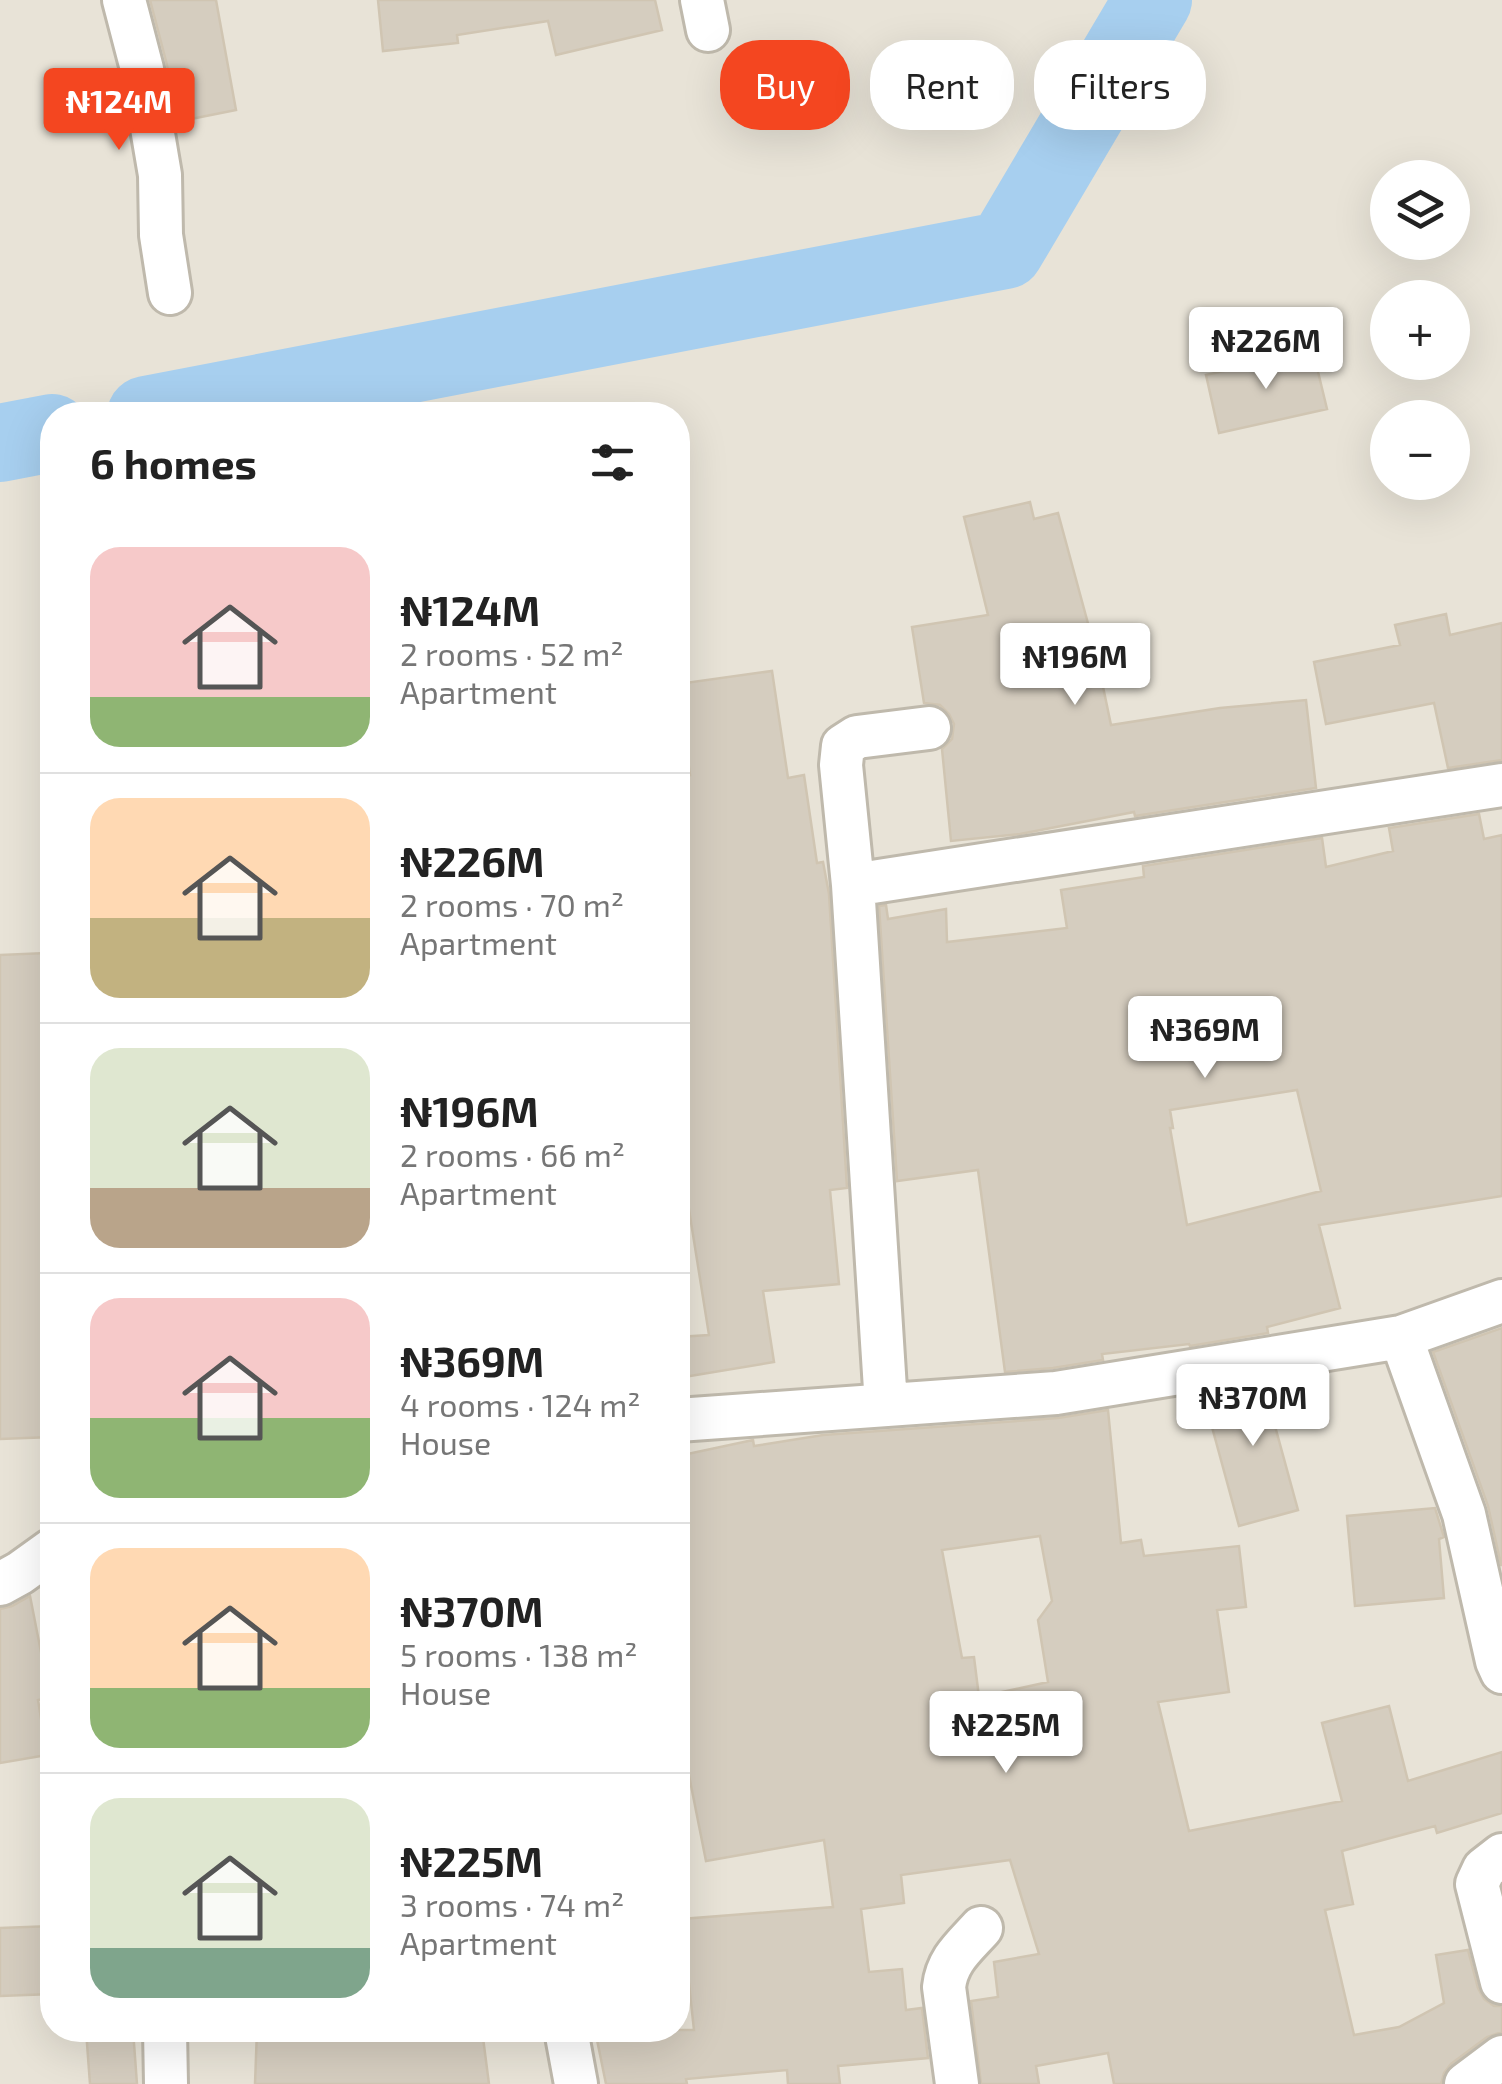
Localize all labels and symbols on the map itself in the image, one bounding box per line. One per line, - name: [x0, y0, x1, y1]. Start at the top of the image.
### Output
- pin: ₦124M: [49, 68, 189, 153]
- pin: ₦226M: [1196, 307, 1336, 392]
- pin: ₦196M: [1005, 623, 1145, 708]
- pin: ₦369M: [1135, 996, 1275, 1081]
- pin: ₦370M: [1183, 1364, 1323, 1449]
- pin: ₦225M: [936, 1691, 1076, 1776]

